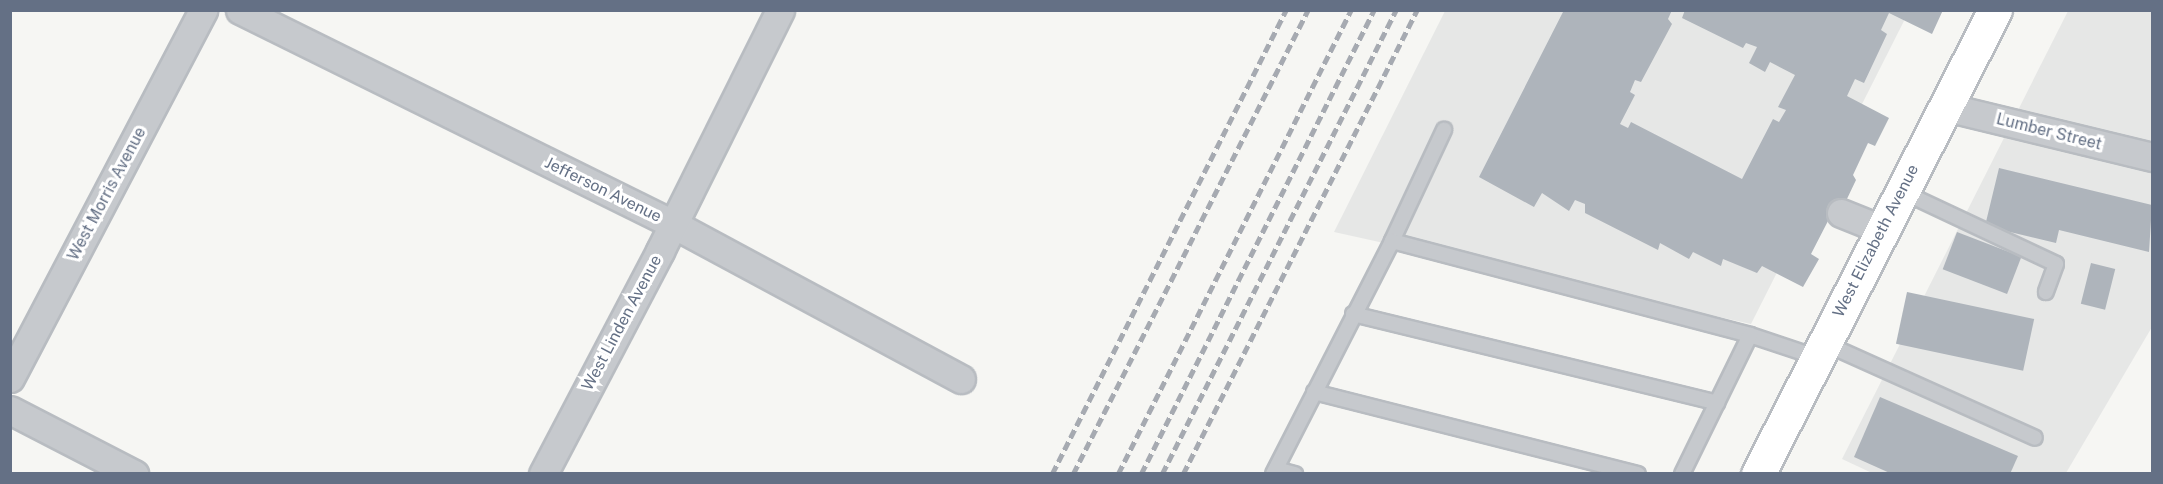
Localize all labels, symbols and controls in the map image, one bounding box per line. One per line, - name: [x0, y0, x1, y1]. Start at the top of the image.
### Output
- street label: Lumber Street: [1994, 110, 2104, 154]
- street label: West Morris Avenue: [64, 124, 150, 264]
- street label: Jefferson Avenue: [541, 153, 665, 227]
- street label: West Elizabeth Avenue: [1829, 161, 1923, 321]
- street label: West Linden Avenue: [578, 252, 666, 394]

